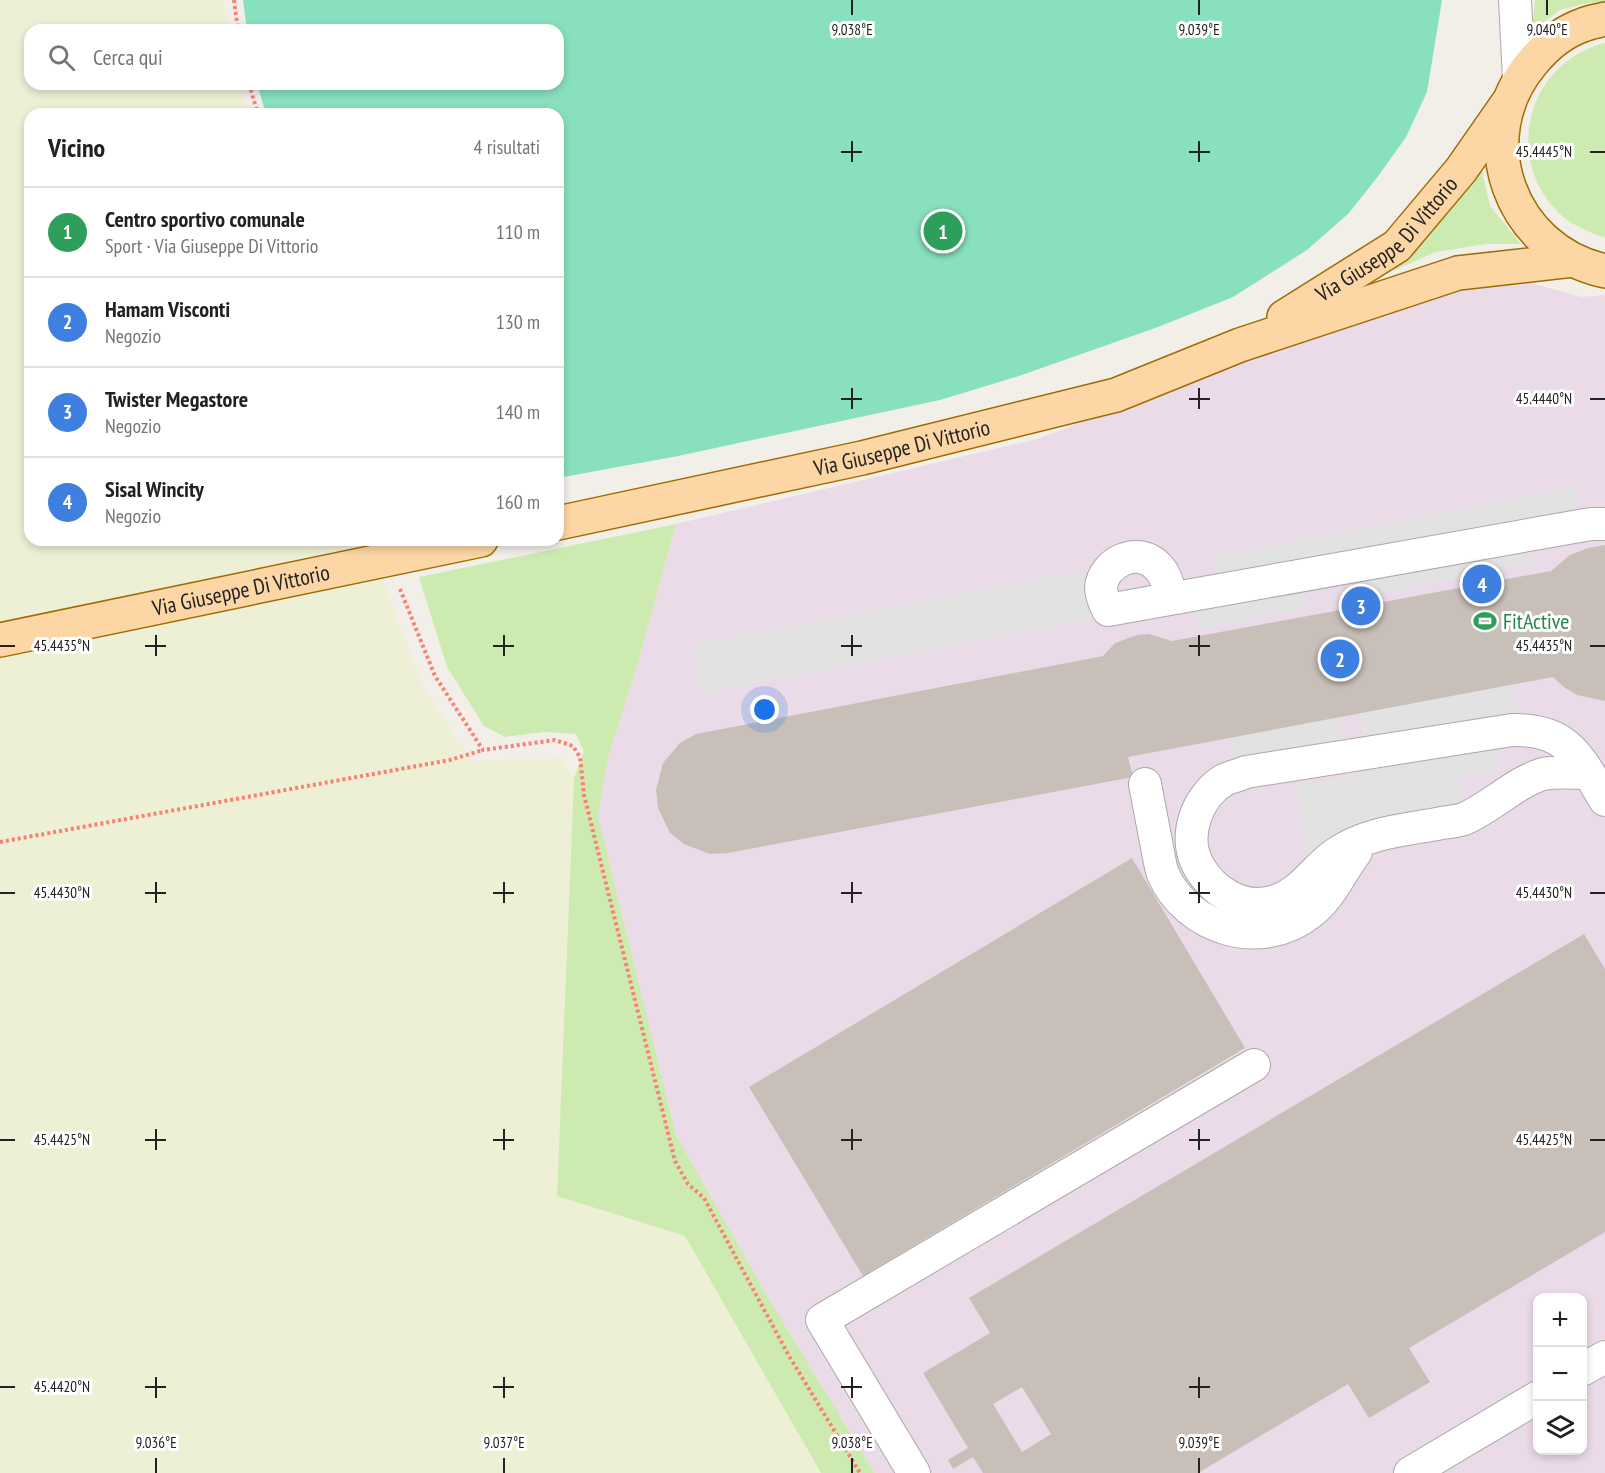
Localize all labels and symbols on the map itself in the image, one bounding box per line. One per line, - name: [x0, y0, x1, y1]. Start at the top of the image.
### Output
- text: 9.038°E: [831, 20, 873, 39]
- text: 9.039°E: [1178, 20, 1220, 39]
- text: 9.040°E: [1526, 20, 1568, 39]
- text: 45.4445°N: [1516, 142, 1572, 161]
- street label: Via Giuseppe Di Vittorio: [1309, 171, 1464, 308]
- pin: 1: [924, 208, 962, 254]
- text: 45.4440°N: [1516, 389, 1572, 408]
- street label: Via Giuseppe Di Vittorio: [810, 413, 993, 482]
- street label: Via Giuseppe Di Vittorio: [149, 558, 332, 622]
- pin: 4: [1462, 562, 1502, 606]
- pin: 3: [1342, 584, 1380, 628]
- place label: FitActive: [1503, 607, 1569, 635]
- sports icon: FitActive: [1472, 608, 1498, 634]
- text: 45.4435°N: [34, 636, 90, 655]
- pin: 2: [1320, 636, 1360, 682]
- text: 45.4435°N: [1516, 636, 1572, 655]
- your location: [750, 695, 779, 724]
- text: 45.4430°N: [34, 883, 90, 902]
- text: 45.4430°N: [1516, 883, 1572, 902]
- text: 45.4425°N: [34, 1130, 90, 1149]
- text: 45.4425°N: [1516, 1130, 1572, 1149]
- text: 45.4420°N: [34, 1377, 90, 1396]
- text: 9.036°E: [135, 1433, 177, 1452]
- text: 9.037°E: [483, 1433, 525, 1452]
- text: 9.038°E: [831, 1433, 873, 1452]
- text: 9.039°E: [1178, 1433, 1220, 1452]

